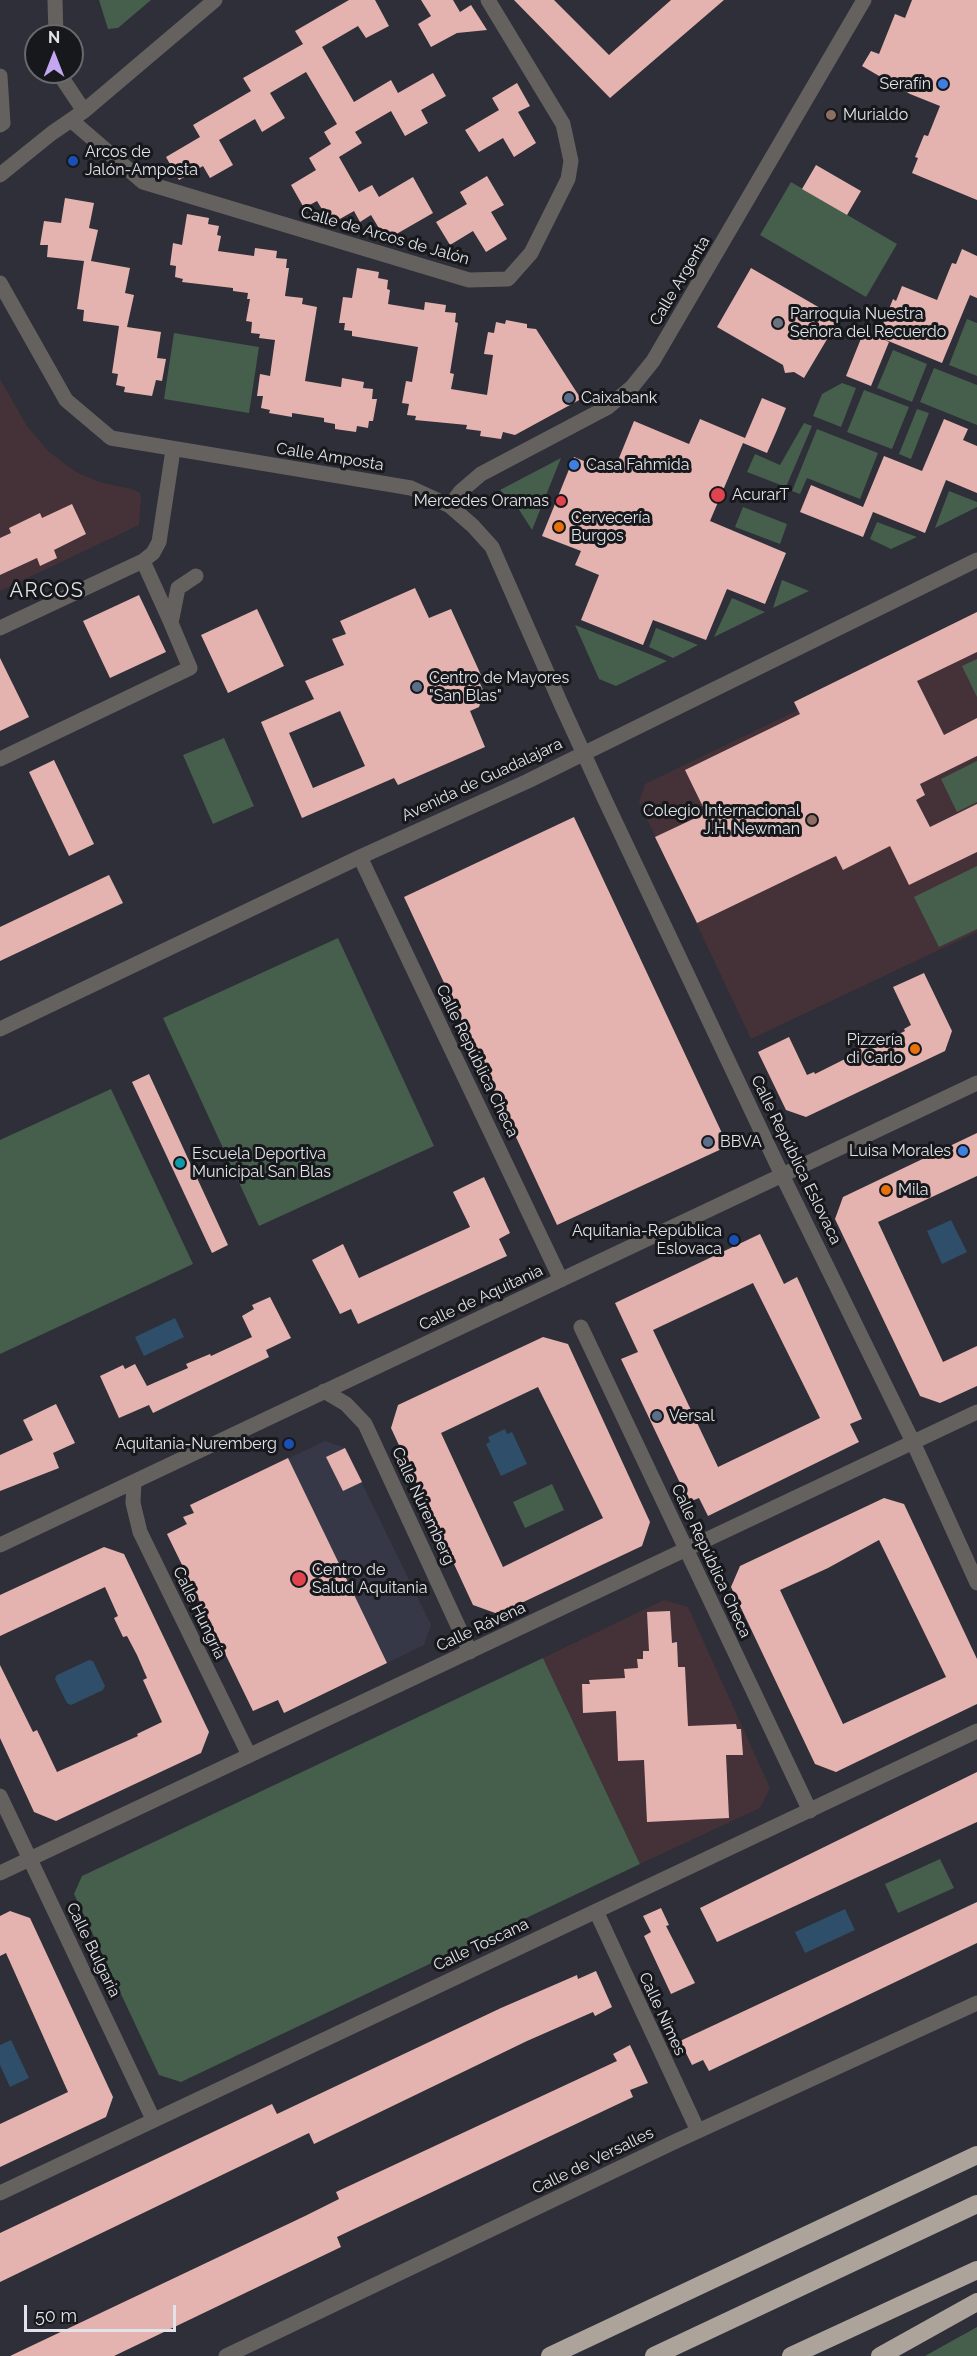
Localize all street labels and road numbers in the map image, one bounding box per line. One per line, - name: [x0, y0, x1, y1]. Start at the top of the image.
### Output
- street label: Calle de Arcos de Jalón: [299, 203, 471, 269]
- street label: Calle Argenta: [646, 233, 714, 329]
- street label: Calle Amposta: [275, 439, 385, 475]
- street label: Avenida de Guadalajara: [399, 734, 565, 826]
- street label: Calle República Checa: [432, 982, 522, 1140]
- street label: Calle República Eslovaca: [747, 1072, 845, 1248]
- street label: Calle de Aquitania: [416, 1261, 546, 1335]
- street label: Calle Núremberg: [387, 1444, 459, 1568]
- street label: Calle República Checa: [667, 1481, 755, 1641]
- street label: Calle Hungría: [168, 1564, 230, 1662]
- street label: Calle Rávena: [433, 1598, 529, 1656]
- street label: Calle Bulgaria: [62, 1900, 124, 2000]
- street label: Calle Toscana: [430, 1915, 532, 1975]
- street label: Calle Nimes: [634, 1969, 690, 2059]
- street label: Calle de Versalles: [529, 2123, 657, 2199]

